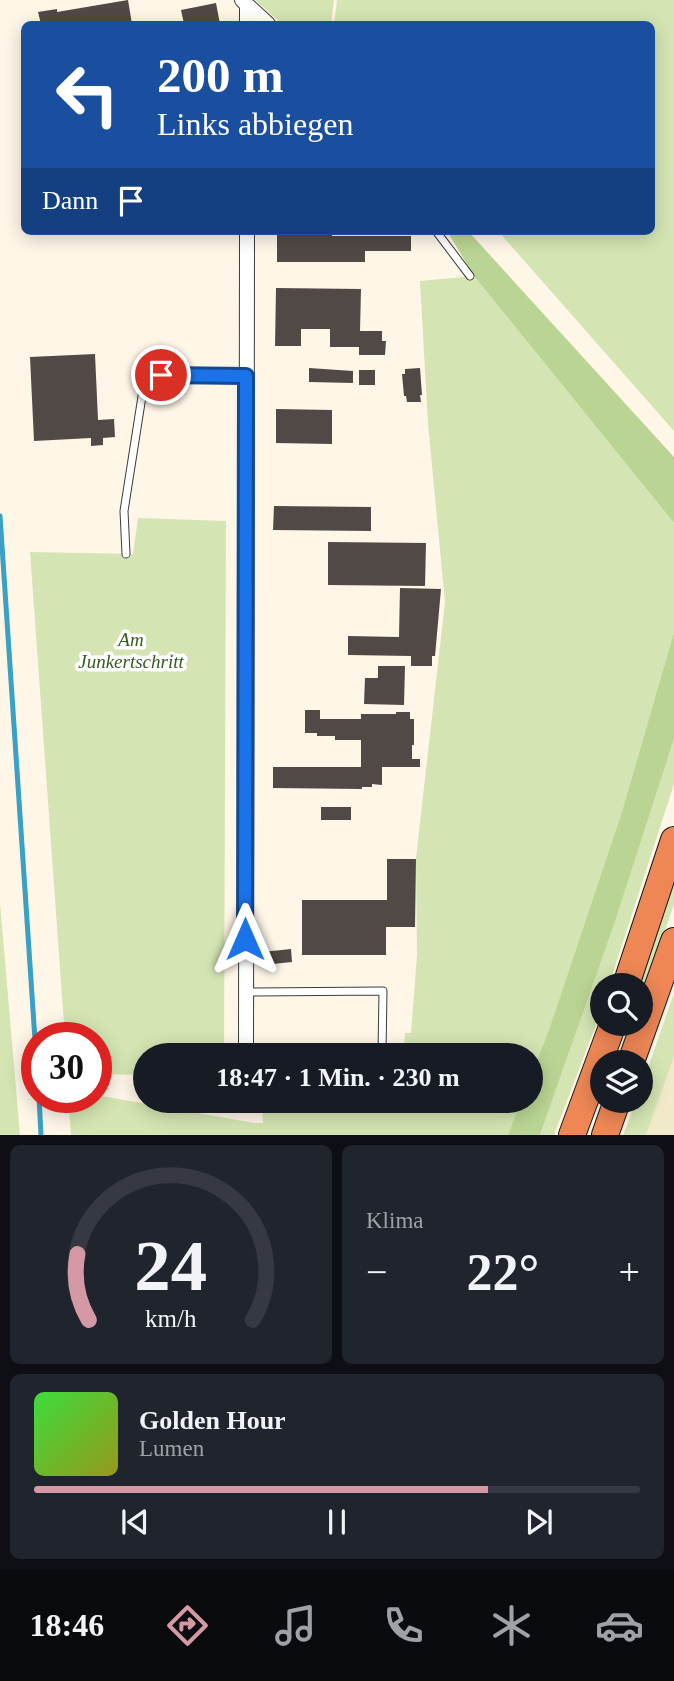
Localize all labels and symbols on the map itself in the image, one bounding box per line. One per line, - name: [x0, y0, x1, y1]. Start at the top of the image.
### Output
- pin: [131, 345, 191, 405]
- park label: Am Junkertschritt: [78, 629, 184, 672]
- position arrow: [208, 902, 282, 976]
- speed limit sign: 30: [21, 1022, 112, 1113]

